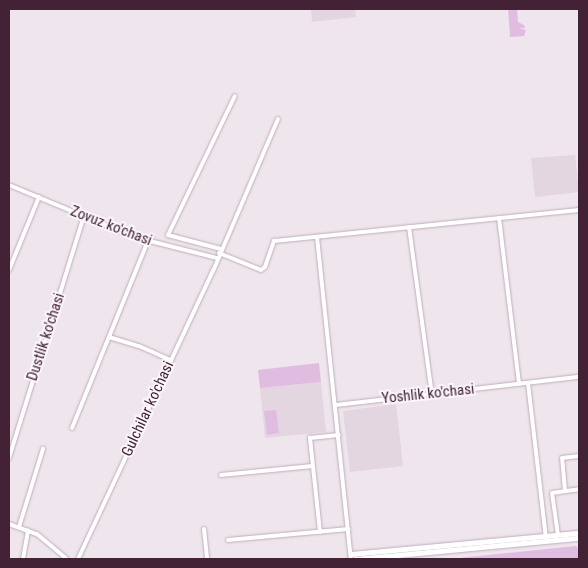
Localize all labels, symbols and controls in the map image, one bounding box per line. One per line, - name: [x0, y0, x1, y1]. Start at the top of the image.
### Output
- street label: Zovuz ko'chasi: [68, 202, 154, 250]
- street label: Dustlik ko'chasi: [23, 291, 69, 383]
- street label: Gulchilar ko'chasi: [118, 359, 178, 459]
- street label: Yoshlik ko'chasi: [381, 380, 475, 408]

